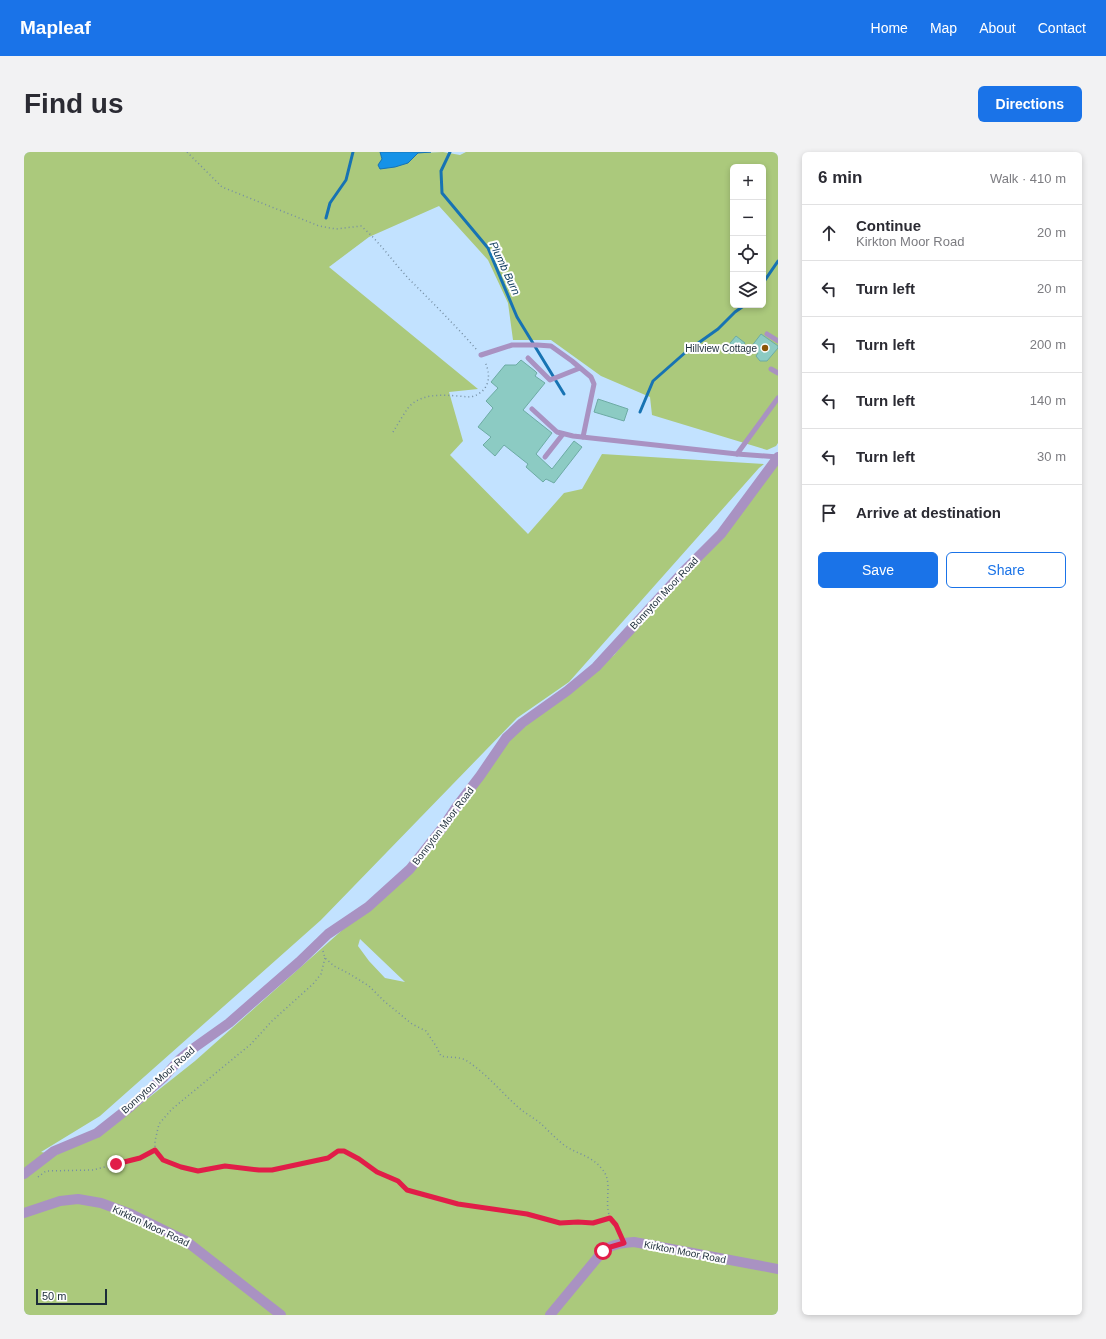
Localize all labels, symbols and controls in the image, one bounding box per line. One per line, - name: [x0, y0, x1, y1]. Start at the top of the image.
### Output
- text: Mapleaf: [20, 17, 91, 38]
- text: Home: [871, 20, 908, 36]
- text: Map: [930, 20, 957, 36]
- text: About: [979, 20, 1016, 36]
- text: Contact: [1038, 20, 1086, 36]
- button: Directions: [978, 86, 1082, 122]
- text: Find us: [24, 88, 124, 119]
- map controls: [730, 164, 766, 308]
- button: +: [730, 164, 766, 200]
- text: 6 min: [818, 168, 862, 187]
- text: Walk · 410 m: [990, 171, 1066, 186]
- button: −: [730, 200, 766, 236]
- text: Continue: [856, 217, 921, 234]
- icon: ahead: [818, 222, 840, 244]
- text: 20 m: [1037, 225, 1066, 240]
- text: Kirkton Moor Road: [856, 234, 964, 249]
- button: locate: [730, 236, 766, 272]
- water label: Plumb Burn: [487, 239, 523, 297]
- button: layers: [730, 272, 766, 308]
- icon: left: [818, 278, 840, 300]
- text: Turn left: [856, 280, 915, 297]
- text: 20 m: [1037, 281, 1066, 296]
- icon: left: [818, 334, 840, 356]
- text: Turn left: [856, 336, 915, 353]
- text: 200 m: [1030, 337, 1066, 352]
- place label: Hillview Cottage: [685, 343, 757, 354]
- marker: Hillview Cottage: [760, 343, 770, 353]
- icon: left: [818, 390, 840, 412]
- text: Turn left: [856, 392, 915, 409]
- text: 140 m: [1030, 393, 1066, 408]
- icon: left: [818, 446, 840, 468]
- text: Turn left: [856, 448, 915, 465]
- text: 30 m: [1037, 449, 1066, 464]
- icon: arrive: [818, 502, 840, 524]
- text: Arrive at destination: [856, 504, 1001, 521]
- button: Save: [818, 552, 938, 588]
- button: Share: [946, 552, 1066, 588]
- street label: Bonnyton Moor Road: [628, 555, 700, 631]
- street label: Bonnyton Moor Road: [410, 785, 476, 867]
- street label: Bonnyton Moor Road: [119, 1044, 197, 1116]
- route end: [107, 1155, 125, 1173]
- street label: Kirkton Moor Road: [111, 1203, 191, 1249]
- street label: Kirkton Moor Road: [643, 1239, 727, 1265]
- route start: [594, 1242, 612, 1260]
- scale bar: [36, 1287, 107, 1306]
- text: 50 m: [42, 1290, 66, 1302]

